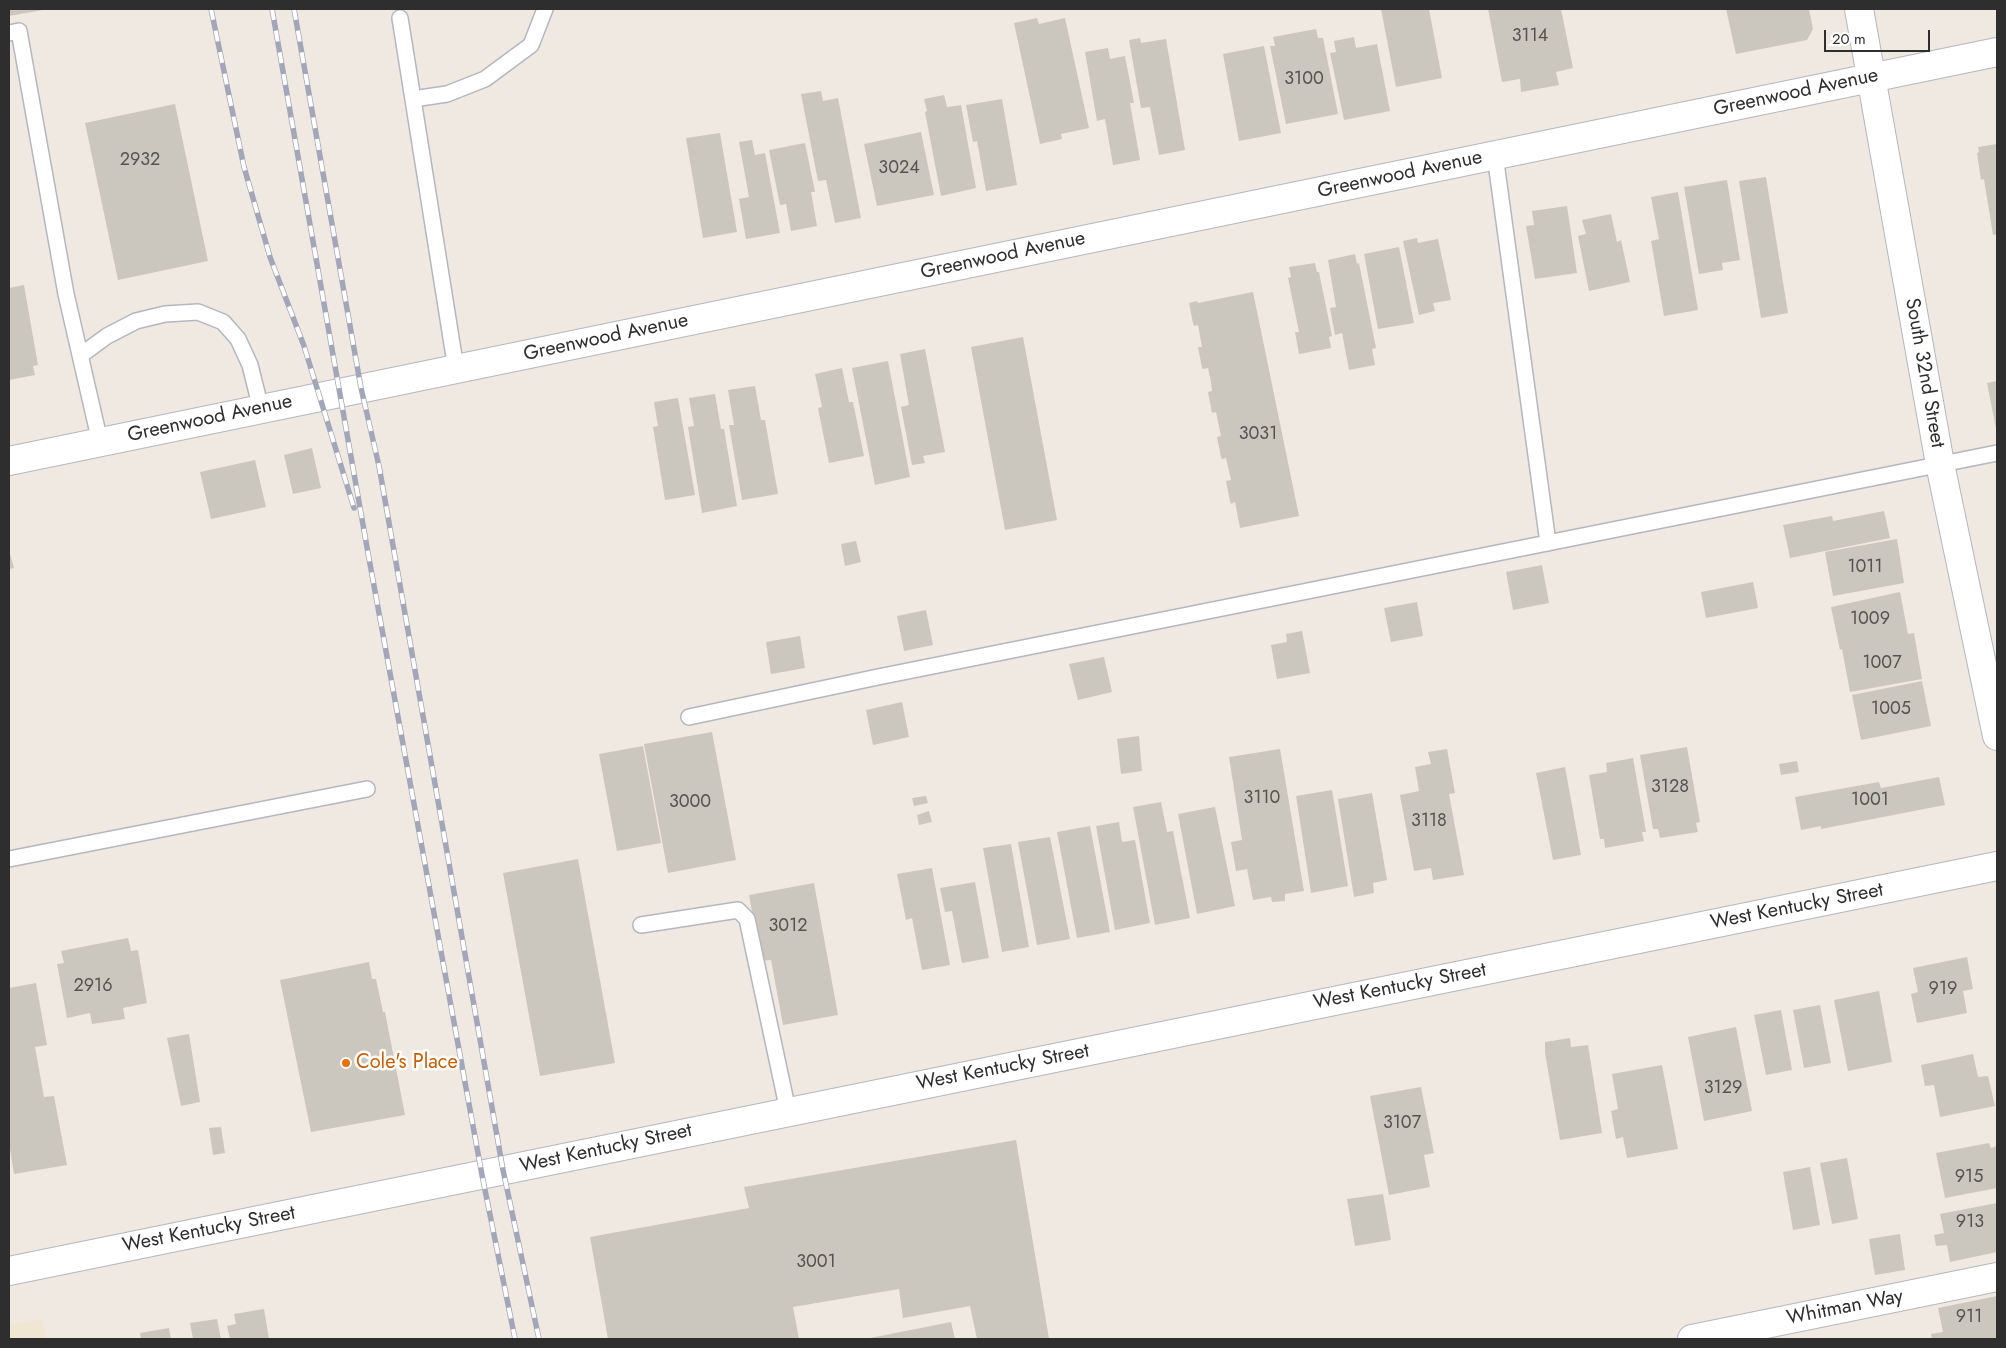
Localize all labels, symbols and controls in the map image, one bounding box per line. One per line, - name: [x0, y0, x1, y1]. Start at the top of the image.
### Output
- scale bar: [1826, 20, 1932, 52]
- house number: 3114: [1512, 26, 1548, 48]
- text: 20 m: [1832, 28, 1866, 50]
- street label: Greenwood Avenue: [1711, 64, 1881, 122]
- house number: 3100: [1284, 69, 1324, 91]
- street label: Greenwood Avenue: [1315, 146, 1485, 204]
- house number: 2932: [120, 150, 160, 172]
- house number: 3024: [878, 158, 920, 180]
- street label: Greenwood Avenue: [918, 227, 1088, 285]
- street label: South 32nd Street: [1899, 296, 1949, 450]
- street label: Greenwood Avenue: [521, 309, 691, 367]
- street label: Greenwood Avenue: [125, 390, 295, 448]
- house number: 3031: [1239, 424, 1277, 446]
- house number: 1011: [1847, 557, 1883, 579]
- house number: 1009: [1850, 609, 1890, 631]
- house number: 1007: [1862, 653, 1902, 675]
- house number: 1005: [1871, 699, 1911, 721]
- house number: 3128: [1651, 777, 1689, 799]
- house number: 3110: [1244, 788, 1280, 810]
- house number: 1001: [1851, 790, 1889, 812]
- house number: 3000: [669, 792, 711, 814]
- house number: 3118: [1411, 811, 1447, 833]
- street label: West Kentucky Street: [1709, 878, 1885, 936]
- house number: 3012: [769, 916, 807, 938]
- street label: West Kentucky Street: [1312, 958, 1488, 1016]
- house number: 2916: [73, 976, 113, 998]
- house number: 919: [1929, 979, 1957, 1001]
- street label: West Kentucky Street: [915, 1039, 1091, 1097]
- place label: Cole's Place: [356, 1051, 458, 1075]
- marker: Cole's Place: [340, 1057, 352, 1069]
- house number: 3129: [1704, 1078, 1742, 1100]
- house number: 3107: [1383, 1113, 1421, 1135]
- street label: West Kentucky Street: [518, 1119, 694, 1179]
- house number: 915: [1955, 1167, 1983, 1189]
- street label: West Kentucky Street: [121, 1201, 297, 1259]
- house number: 913: [1956, 1212, 1984, 1234]
- house number: 3001: [796, 1252, 836, 1274]
- street label: Whitman Way: [1785, 1285, 1905, 1331]
- house number: 911: [1956, 1307, 1982, 1329]

